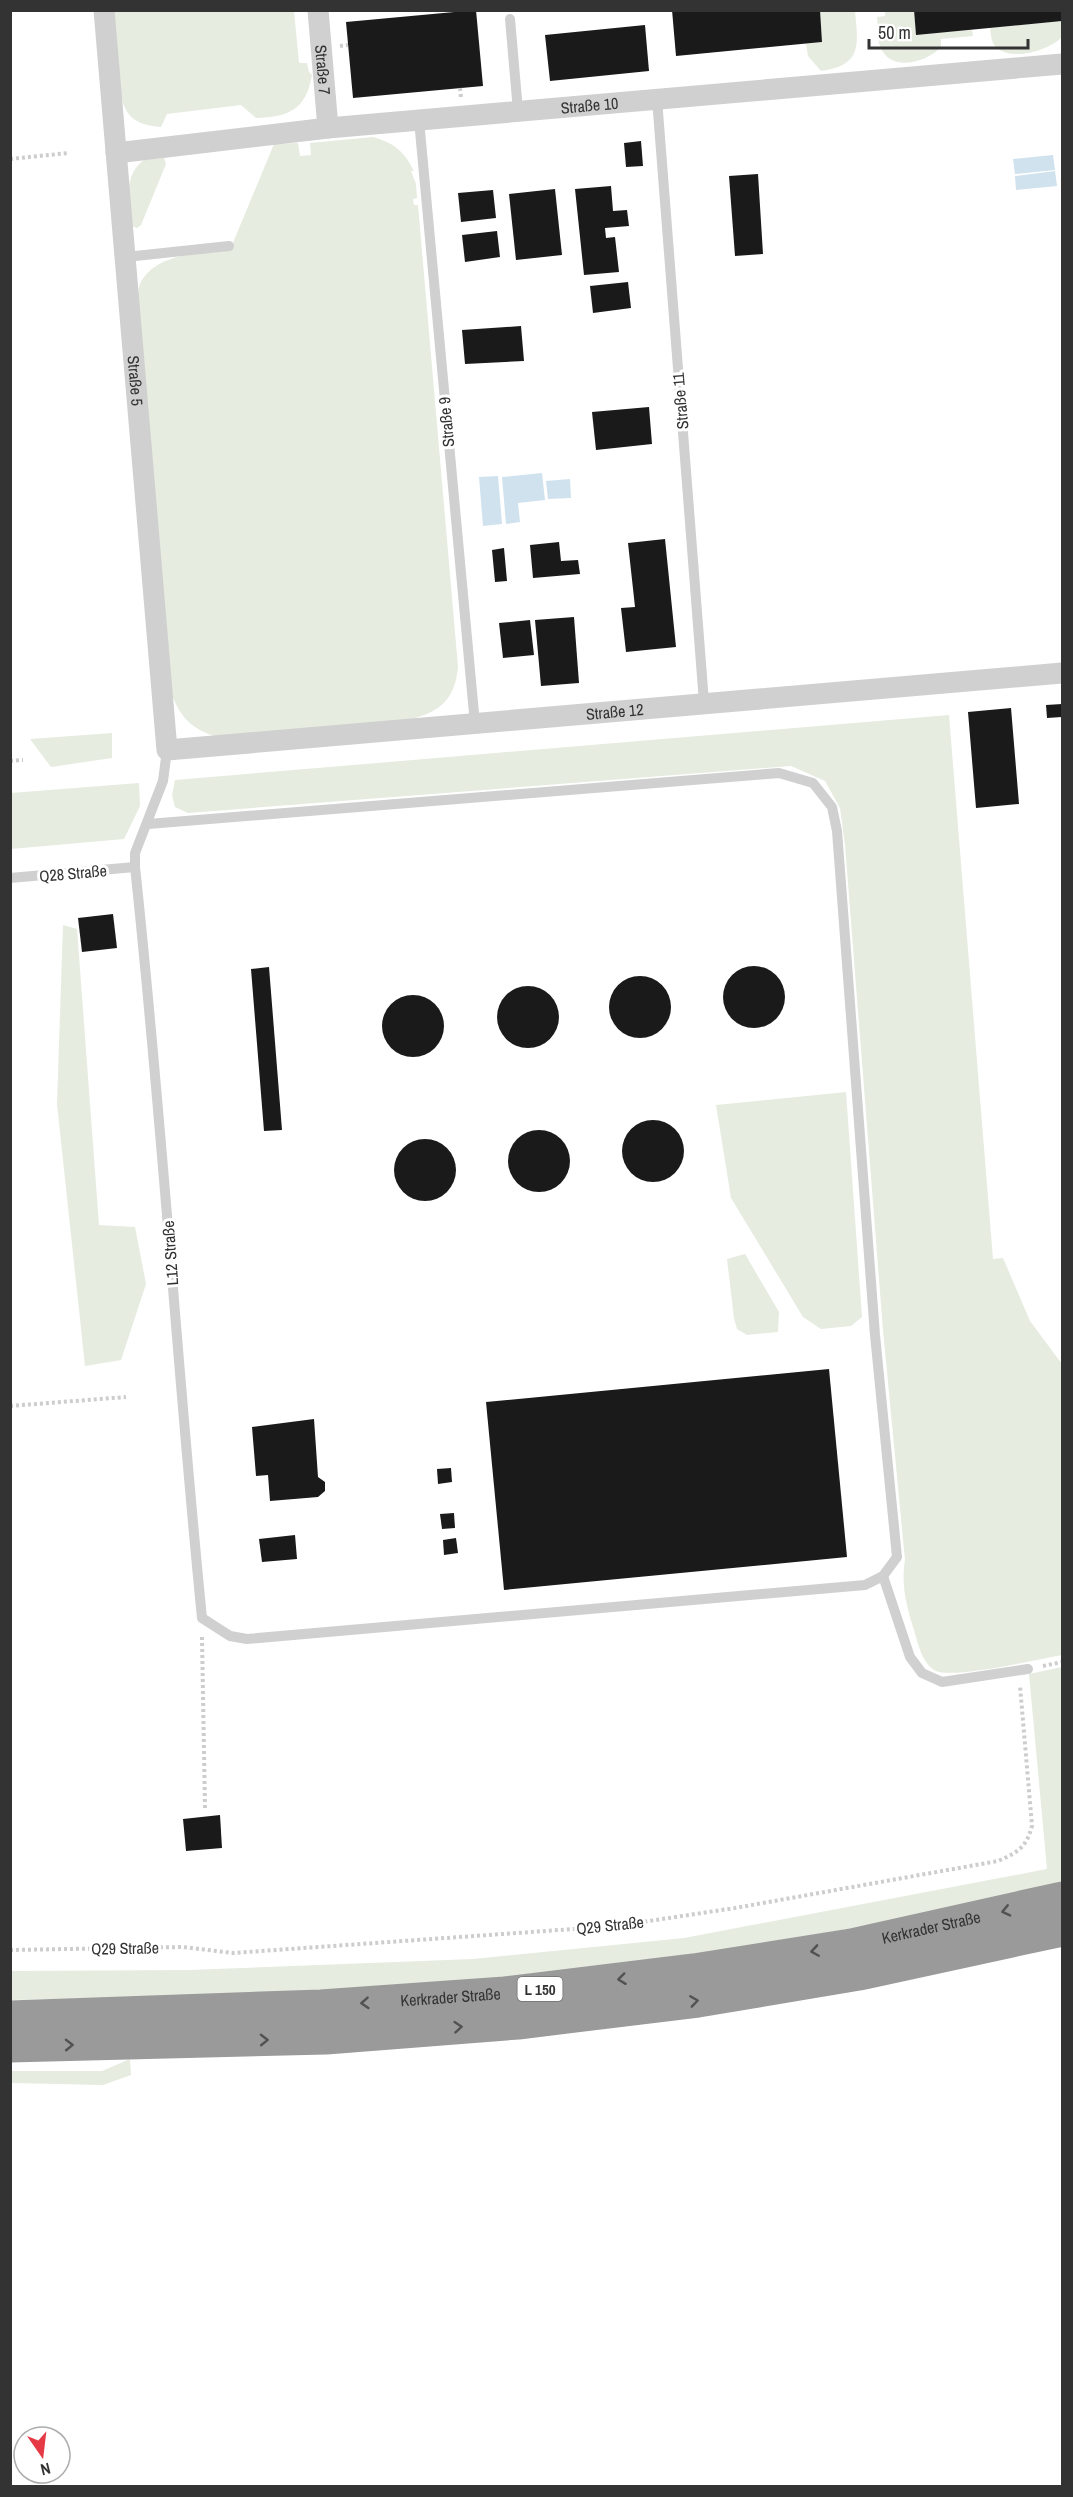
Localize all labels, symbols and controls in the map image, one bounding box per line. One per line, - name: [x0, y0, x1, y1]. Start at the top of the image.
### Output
- scale bar: [869, 12, 1028, 50]
- text: 50 m: [878, 20, 911, 45]
- street label: Straße 7: [310, 44, 336, 96]
- street label: Straße 10: [560, 92, 619, 119]
- street label: Straße 5: [122, 355, 149, 407]
- street label: Straße 11: [667, 371, 693, 430]
- street label: Straße 9: [433, 396, 459, 448]
- street label: Straße 12: [585, 698, 644, 725]
- street label: Q28 Straße: [38, 859, 108, 887]
- street label: L12 Straße: [157, 1220, 183, 1286]
- one-way arrow: [1001, 1904, 1011, 1917]
- street label: Kerkrader Straße: [879, 1905, 983, 1949]
- street label: Q29 Straße: [575, 1911, 645, 1939]
- street label: Q29 Straße: [91, 1936, 159, 1960]
- one-way arrow: [810, 1944, 819, 1956]
- one-way arrow: [617, 1972, 626, 1984]
- road number: L 150: [518, 1977, 562, 2001]
- street label: Kerkrader Straße: [399, 1982, 501, 2011]
- one-way arrow: [360, 1996, 369, 2009]
- one-way arrow: [689, 1996, 699, 2008]
- one-way arrow: [454, 2021, 463, 2034]
- one-way arrow: [259, 2033, 268, 2046]
- one-way arrow: [64, 2038, 73, 2051]
- north arrow: [12, 2425, 72, 2485]
- text: N: [38, 2458, 53, 2481]

